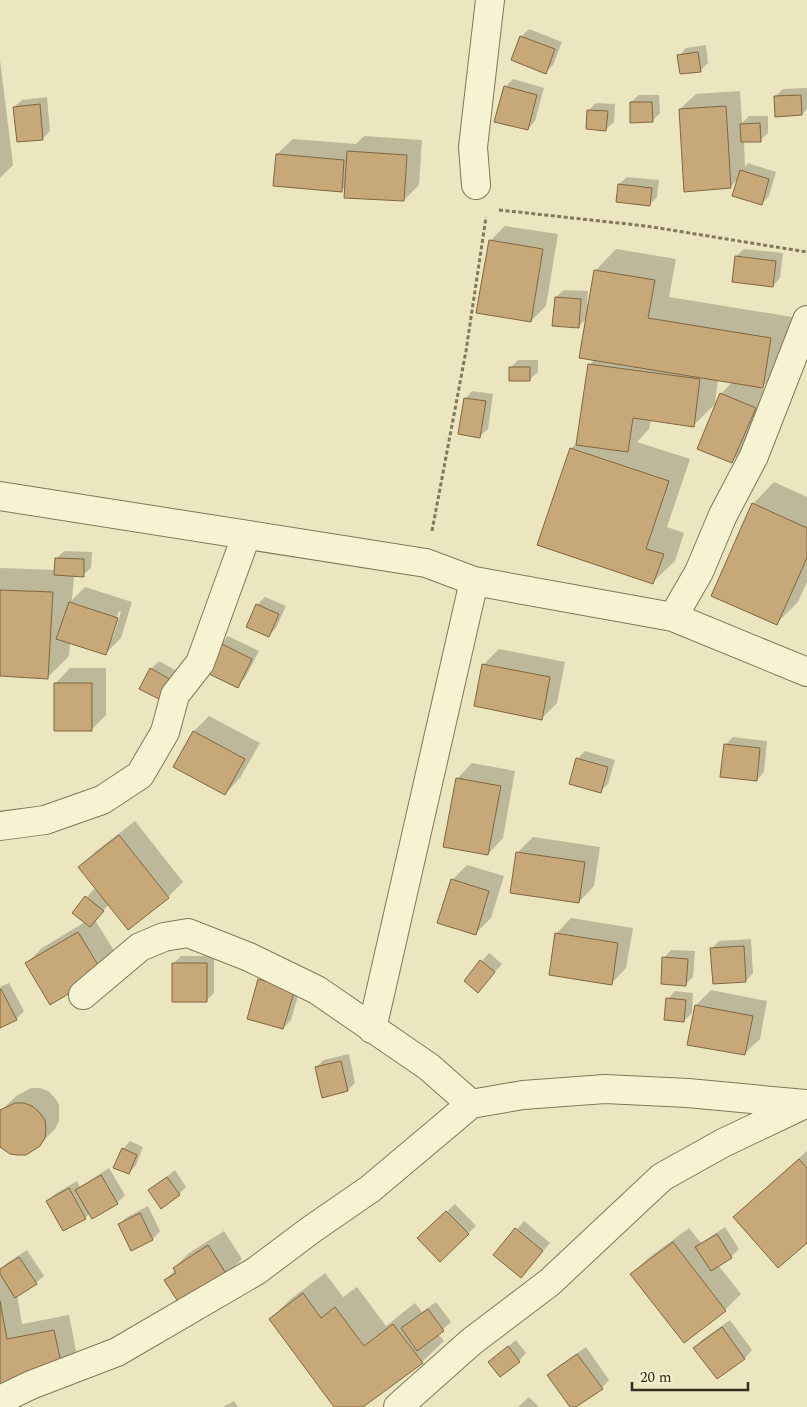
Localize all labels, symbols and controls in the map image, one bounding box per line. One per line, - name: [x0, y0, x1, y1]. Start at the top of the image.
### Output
- scale bar: [632, 1360, 748, 1392]
- text: 20 m: [640, 1366, 672, 1389]

